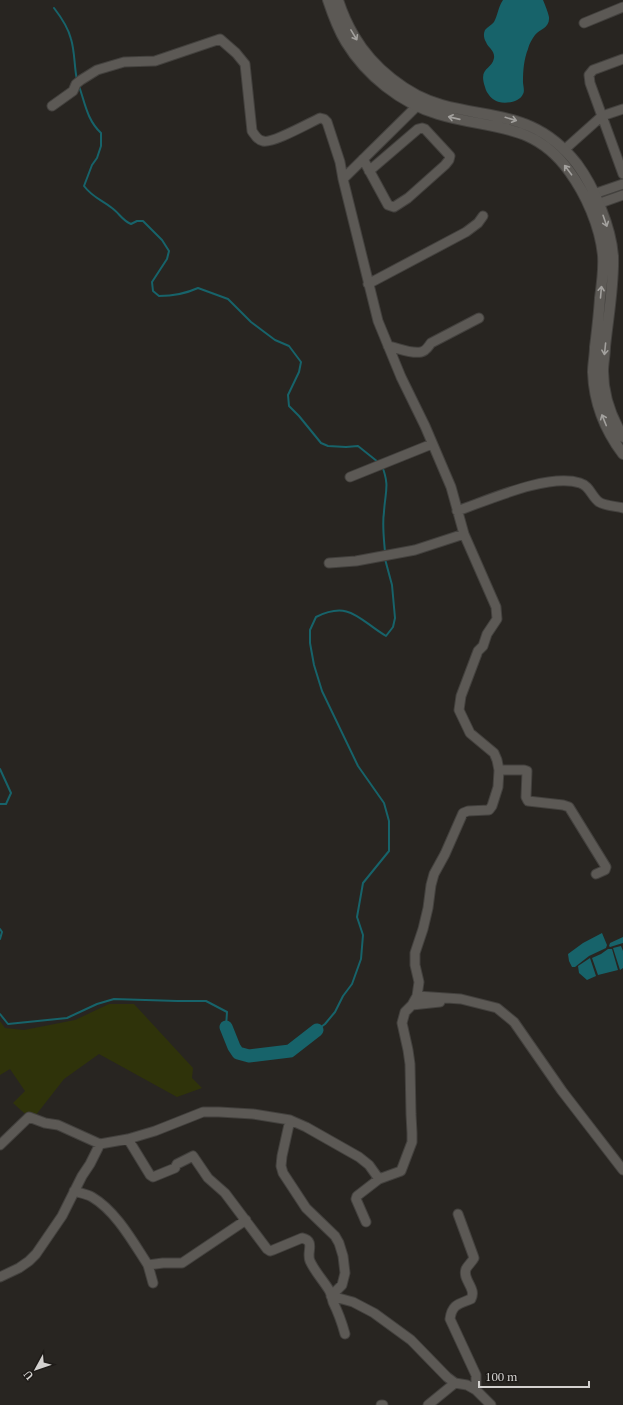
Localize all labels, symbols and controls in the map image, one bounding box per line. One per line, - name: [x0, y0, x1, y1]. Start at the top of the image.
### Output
- one-way arrow: [350, 29, 358, 41]
- one-way arrow: [447, 114, 460, 122]
- one-way arrow: [505, 116, 518, 124]
- one-way arrow: [564, 164, 572, 175]
- one-way arrow: [601, 214, 609, 226]
- one-way arrow: [597, 286, 604, 299]
- one-way arrow: [601, 342, 609, 355]
- one-way arrow: [599, 415, 607, 427]
- north arrow: [16, 1349, 56, 1389]
- scale bar: [479, 1363, 589, 1389]
- text: U: [20, 1368, 36, 1383]
- text: 100 m: [485, 1369, 518, 1384]

